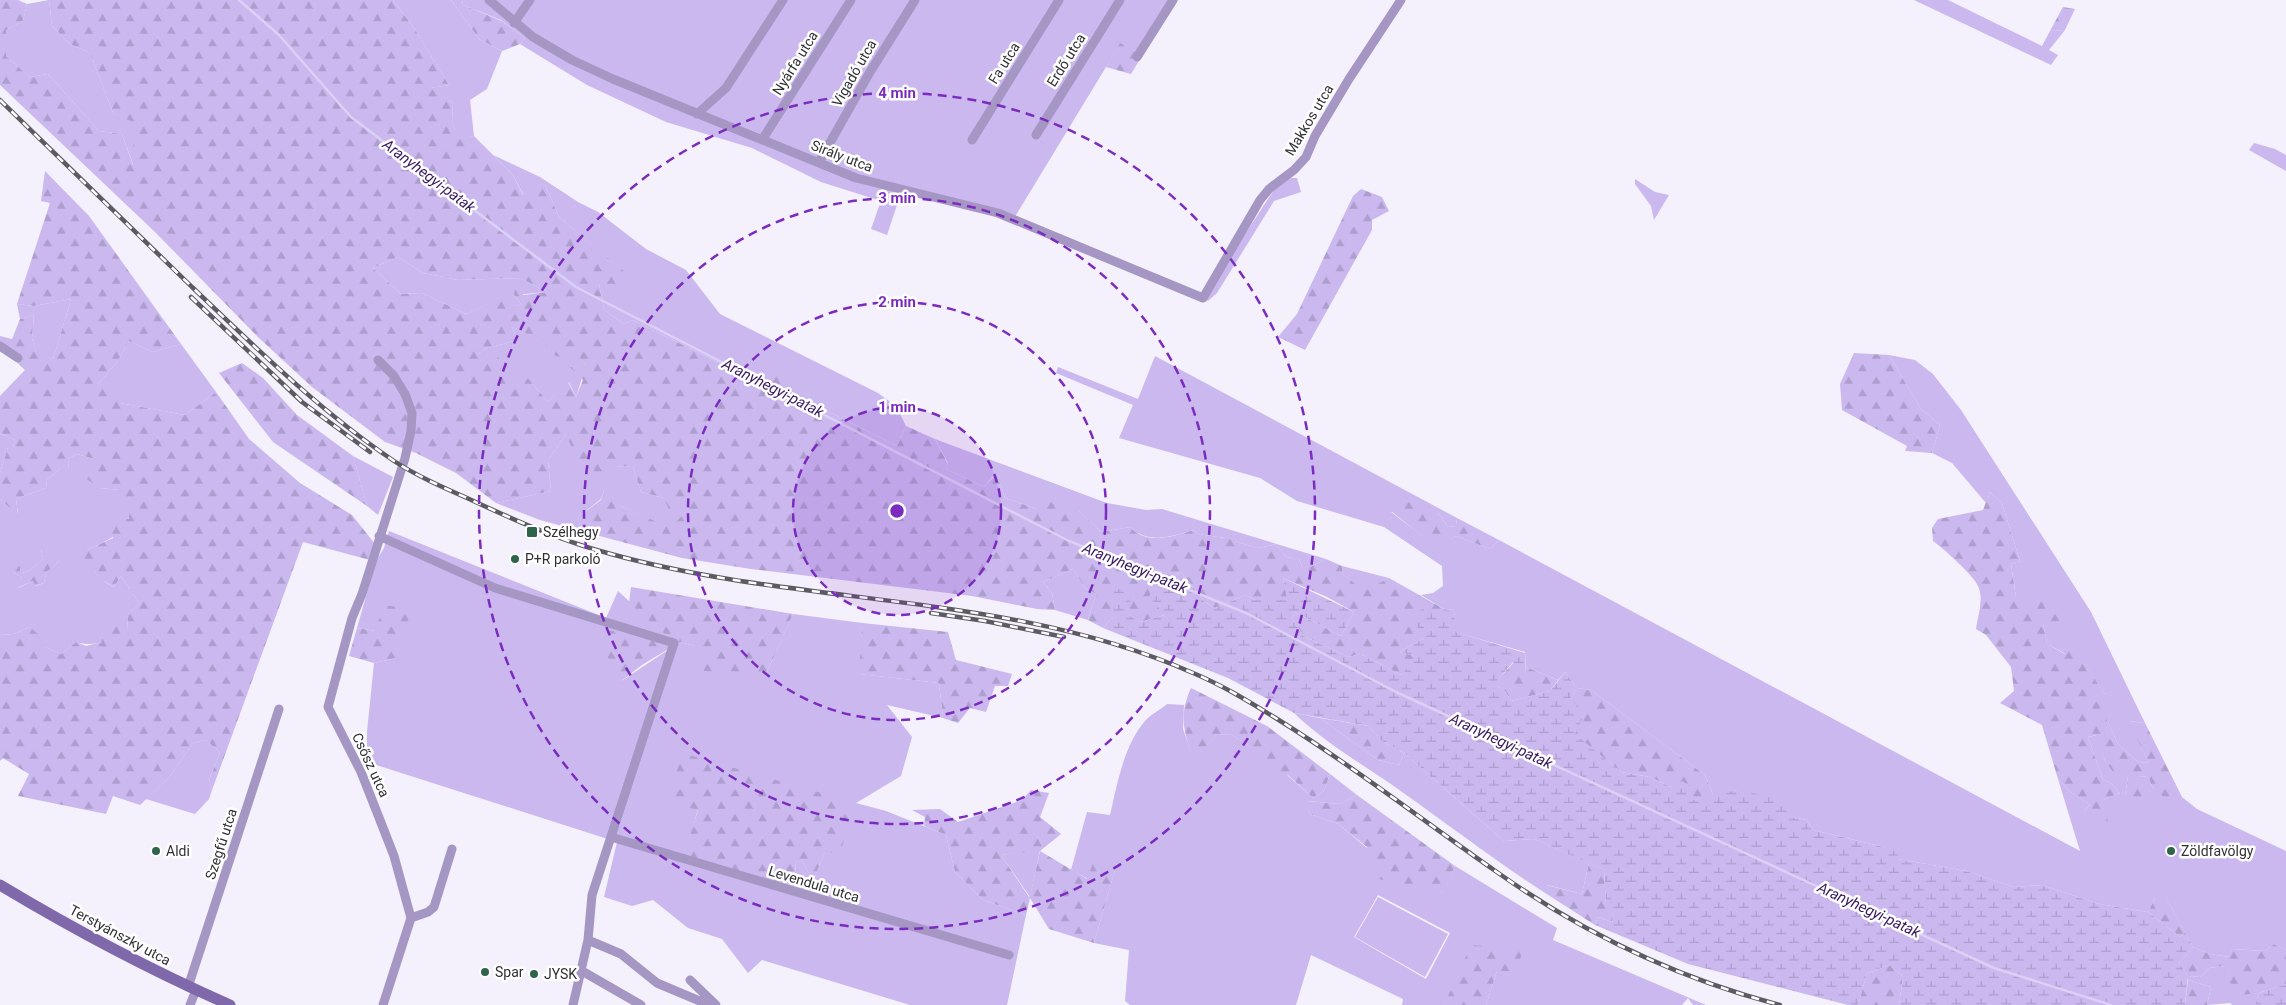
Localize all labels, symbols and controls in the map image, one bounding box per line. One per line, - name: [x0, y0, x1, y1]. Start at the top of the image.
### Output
- street label: Nyárfa utca: [769, 28, 821, 98]
- street label: Erdő utca: [1044, 31, 1088, 89]
- street label: Vigadó utca: [828, 37, 880, 109]
- street label: Fa utca: [985, 39, 1023, 87]
- street label: Makkos utca: [1282, 82, 1336, 158]
- text: 4 min: [878, 84, 916, 102]
- water label: Aranyhegyi-patak: [378, 135, 479, 217]
- street label: Sirály utca: [809, 137, 875, 175]
- text: 3 min: [878, 189, 916, 207]
- text: 2 min: [878, 293, 916, 311]
- water label: Aranyhegyi-patak: [718, 354, 827, 422]
- text: 1 min: [878, 398, 916, 416]
- centre of rings: [888, 502, 906, 520]
- place label: Szélhegy: [543, 524, 599, 540]
- marker: Szélhegy: [525, 525, 539, 539]
- water label: Aranyhegyi-patak: [1079, 538, 1191, 597]
- place label: P+R parkoló: [525, 551, 601, 567]
- marker: P+R parkoló: [509, 553, 521, 565]
- water label: Aranyhegyi-patak: [1446, 709, 1556, 773]
- street label: Csősz utca: [349, 730, 393, 800]
- street label: Szegfű utca: [202, 806, 240, 882]
- place label: Aldi: [166, 843, 190, 859]
- place label: Zöldfavölgy: [2181, 843, 2254, 859]
- marker: Aldi: [150, 845, 162, 857]
- marker: Zöldfavölgy: [2165, 845, 2177, 857]
- street label: Levendula utca: [767, 863, 861, 905]
- water label: Aranyhegyi-patak: [1814, 878, 1924, 942]
- street label: Terstyánszky utca: [67, 902, 173, 968]
- place label: Spar: [495, 964, 524, 980]
- marker: Spar: [479, 966, 491, 978]
- place label: JYSK: [544, 966, 577, 982]
- marker: JYSK: [528, 968, 540, 980]

